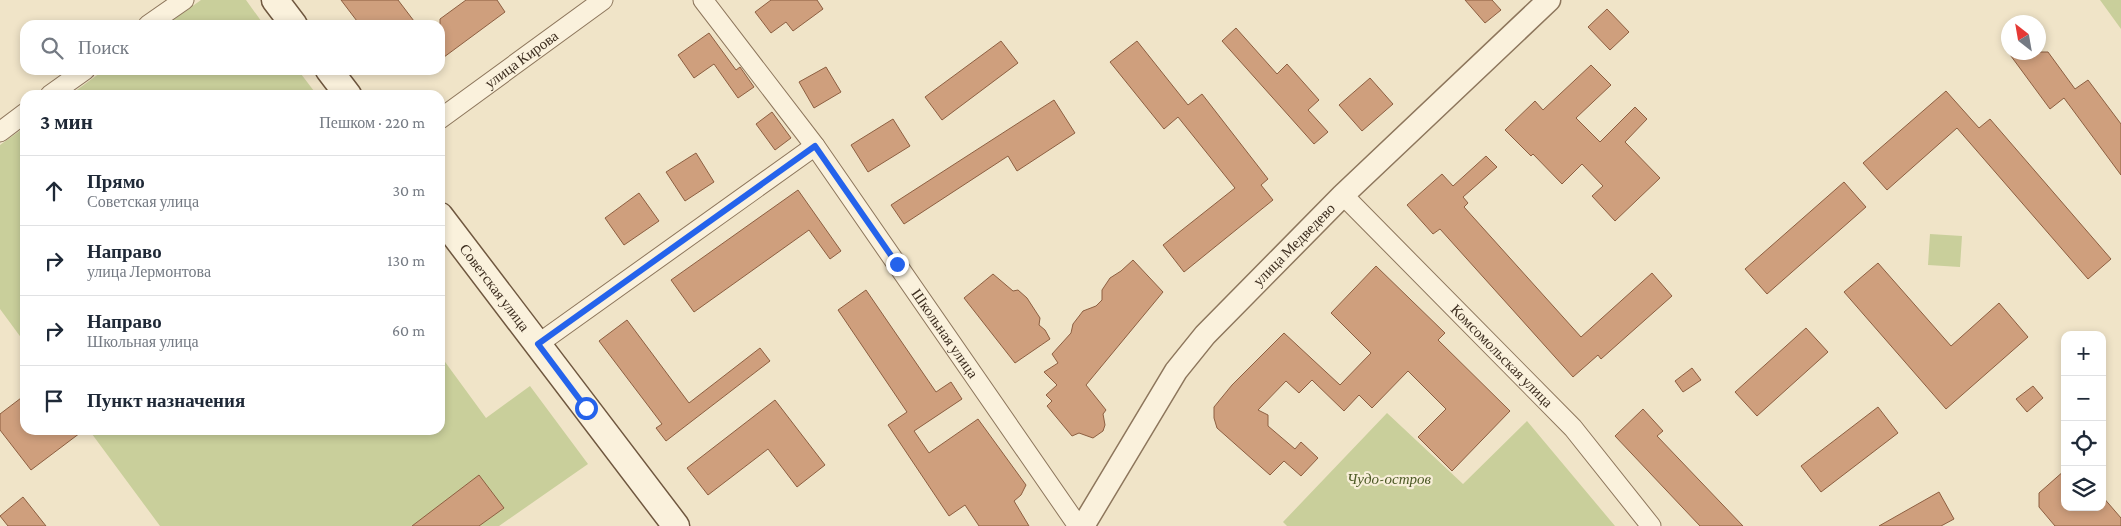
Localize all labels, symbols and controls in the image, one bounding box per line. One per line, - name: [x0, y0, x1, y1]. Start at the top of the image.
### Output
- north arrow: [2001, 15, 2046, 60]
- search box: [20, 20, 445, 75]
- street label: улица Кирова: [482, 27, 561, 91]
- icon: search: [38, 34, 66, 62]
- text: Поиск: [78, 37, 129, 58]
- text: 3 мин: [40, 110, 93, 134]
- text: Пешком · 220 m: [319, 114, 425, 131]
- text: Прямо: [87, 171, 145, 192]
- icon: ahead: [40, 177, 68, 205]
- text: 30 m: [393, 182, 425, 199]
- text: Советская улица: [87, 193, 199, 210]
- street label: улица Медведево: [1250, 200, 1338, 289]
- text: Направо: [87, 241, 162, 262]
- street label: Советская улица: [456, 241, 533, 335]
- icon: right: [40, 247, 68, 275]
- text: 130 m: [387, 252, 425, 269]
- route end: [886, 253, 909, 276]
- text: улица Лермонтова: [87, 263, 211, 280]
- street label: Школьная улица: [908, 286, 981, 381]
- street label: Комсомольская улица: [1448, 301, 1556, 411]
- text: Направо: [87, 311, 162, 332]
- icon: right: [40, 317, 68, 345]
- text: 60 m: [392, 322, 425, 339]
- map controls: [2061, 331, 2106, 511]
- button: +: [2061, 331, 2106, 376]
- text: Школьная улица: [87, 333, 199, 350]
- button: −: [2061, 376, 2106, 421]
- icon: arrive: [40, 387, 68, 415]
- text: Пункт назначения: [87, 390, 245, 411]
- route start: [575, 397, 598, 420]
- button: locate: [2061, 421, 2106, 466]
- button: layers: [2061, 466, 2106, 511]
- park label: Чудо-остров: [1347, 471, 1431, 487]

